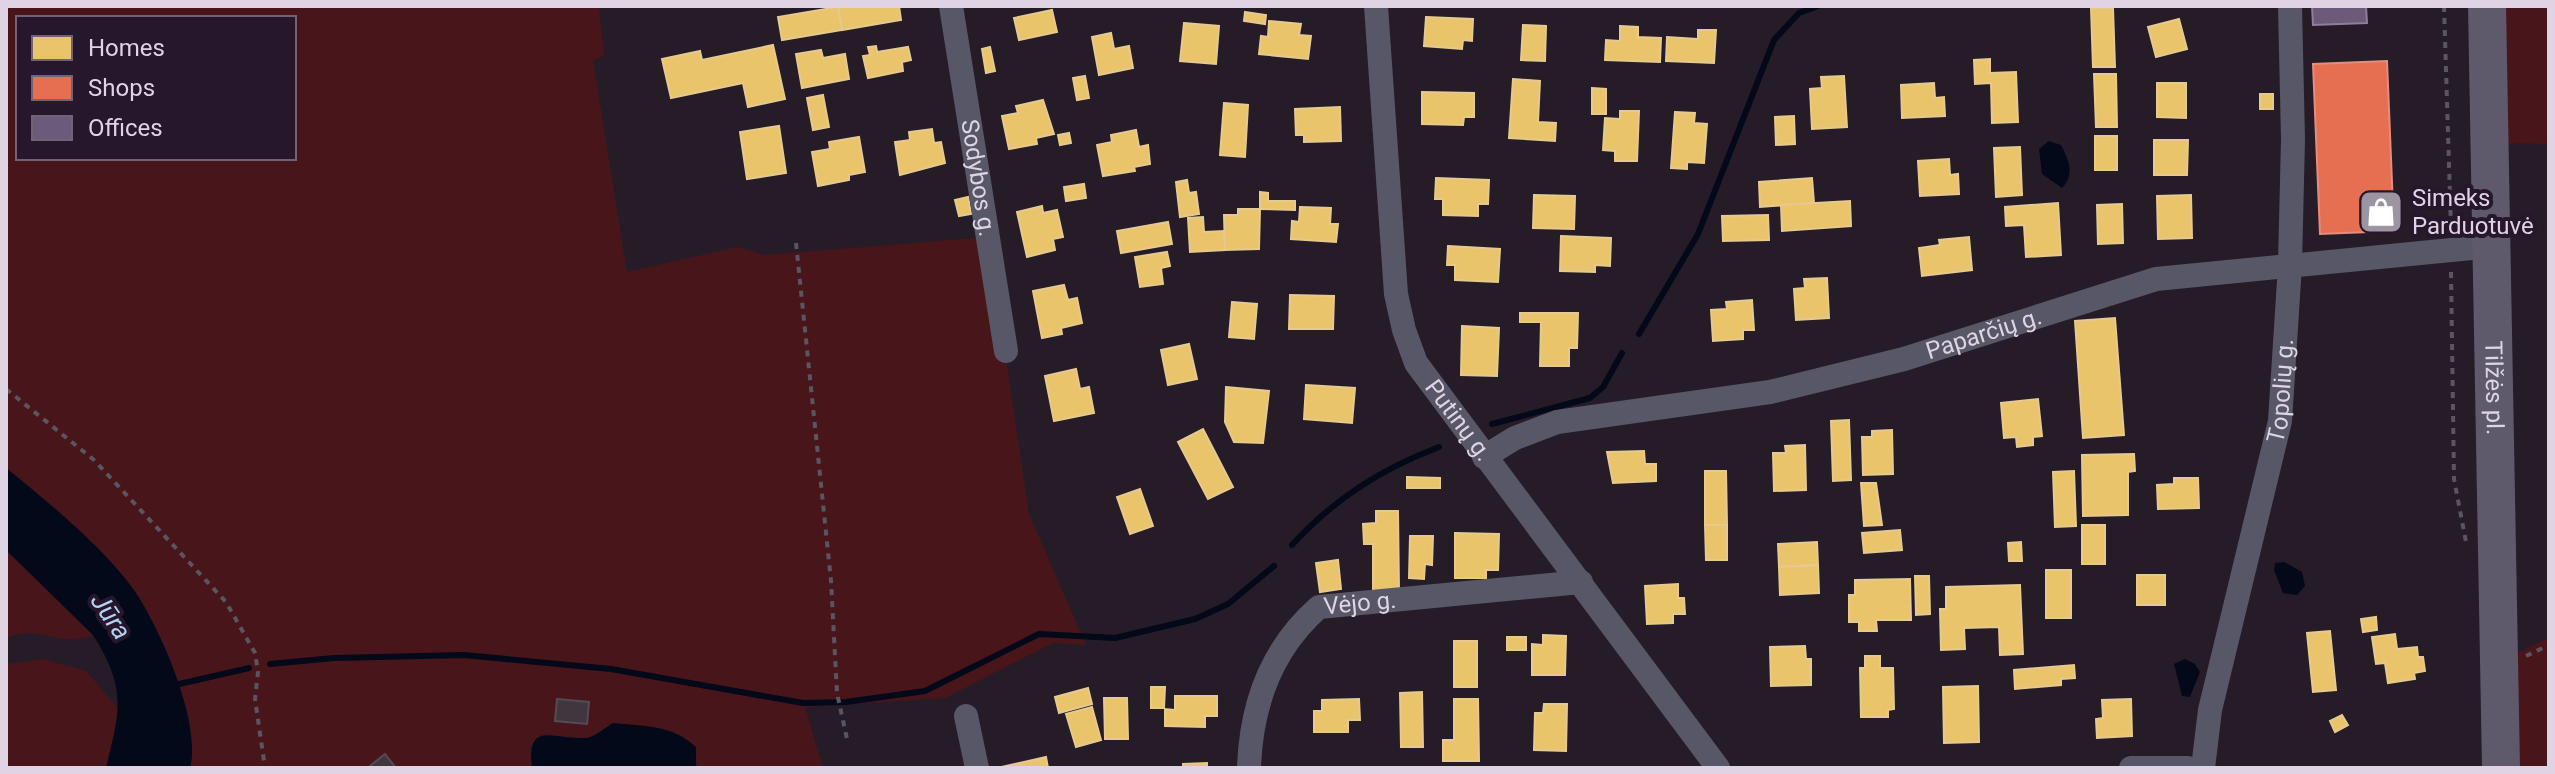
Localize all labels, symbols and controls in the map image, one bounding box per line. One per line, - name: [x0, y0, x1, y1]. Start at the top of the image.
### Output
- legend: [16, 16, 296, 160]
- text: Homes: [88, 34, 165, 62]
- text: Shops: [88, 74, 155, 102]
- text: Offices: [88, 114, 163, 142]
- street label: Sodybos g.: [955, 117, 1002, 238]
- place label: Simeks Parduotuvė: [2412, 184, 2534, 240]
- shop icon: Simeks Parduotuvė: [2357, 188, 2405, 236]
- street label: Paparčių g.: [1922, 302, 2045, 365]
- street label: Topolių g.: [2261, 338, 2299, 446]
- street label: Tilžės pl.: [2479, 340, 2509, 435]
- street label: Putinų g.: [1419, 374, 1498, 466]
- street label: Vėjo g.: [1322, 586, 1398, 620]
- water label: Jūra: [85, 587, 137, 645]

